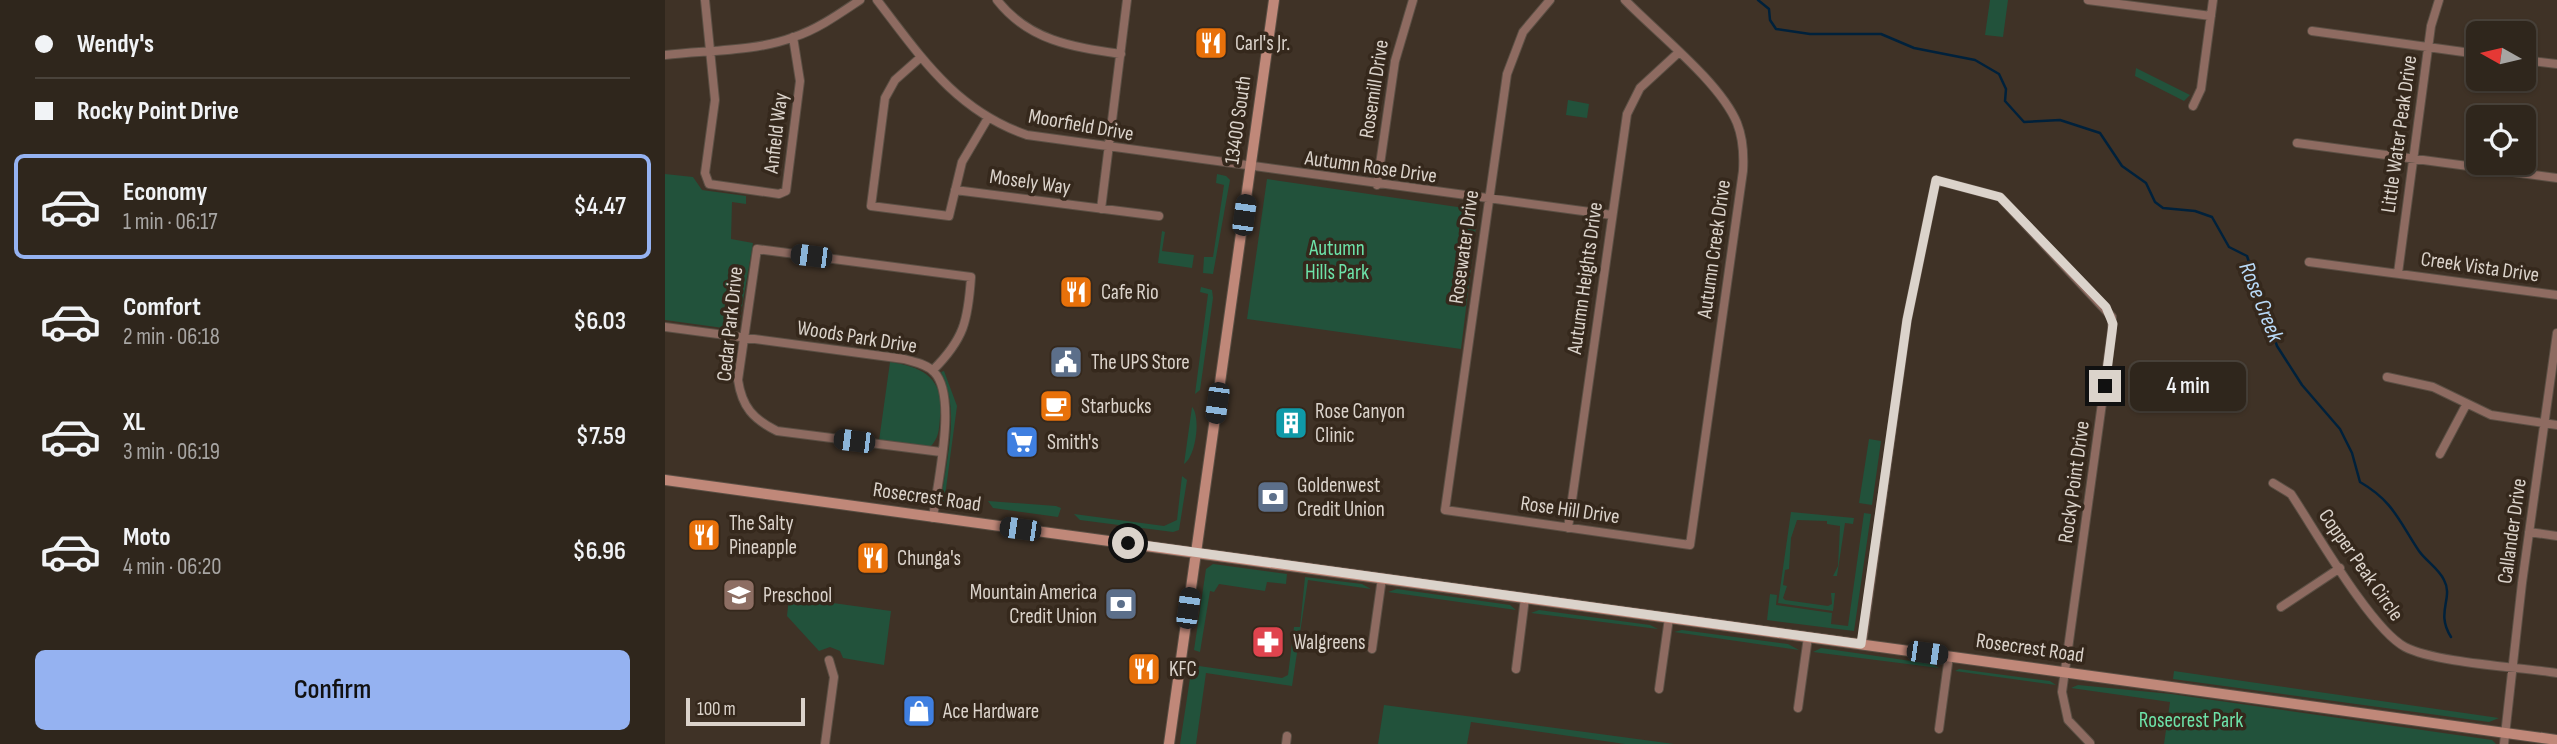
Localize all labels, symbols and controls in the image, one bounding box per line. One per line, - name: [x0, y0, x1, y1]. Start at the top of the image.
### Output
- north arrow: [2466, 21, 2536, 91]
- map controls: [2466, 21, 2536, 175]
- restaurant icon: Carl's Jr.: [1192, 24, 1230, 62]
- text: Wendy's: [77, 29, 154, 60]
- place label: Carl's Jr.: [1235, 31, 1290, 56]
- street label: Rosemill Drive: [1354, 38, 1394, 140]
- street label: Little Water Peak Drive: [2376, 54, 2422, 214]
- street label: 13400 South: [1219, 74, 1257, 166]
- street label: Anfield Way: [759, 91, 793, 176]
- text: Rocky Point Drive: [77, 96, 239, 127]
- street label: Moorfield Drive: [1026, 103, 1136, 147]
- button: locate: [2466, 105, 2536, 175]
- street label: Autumn Rose Drive: [1302, 145, 1439, 189]
- street label: Mosely Way: [988, 164, 1072, 200]
- icon: car: [39, 175, 102, 238]
- text: Economy: [123, 177, 207, 208]
- street label: Autumn Creek Drive: [1692, 178, 1736, 321]
- street label: Rosewater Drive: [1444, 189, 1484, 305]
- text: $4.47: [573, 191, 626, 222]
- car: [1231, 193, 1258, 237]
- street label: Autumn Heights Drive: [1562, 200, 1608, 357]
- text: 1 min · 06:17: [123, 208, 217, 236]
- park label: Autumn Hills Park: [1305, 236, 1369, 285]
- car: [789, 243, 834, 269]
- street label: Creek Vista Drive: [2419, 246, 2541, 288]
- water label: Rose Creek: [2232, 258, 2290, 347]
- street label: Cedar Park Drive: [712, 265, 748, 383]
- restaurant icon: Cafe Rio: [1057, 273, 1095, 311]
- place label: Cafe Rio: [1101, 280, 1159, 305]
- icon: car: [39, 290, 102, 353]
- text: Comfort: [123, 292, 201, 323]
- text: $6.03: [573, 306, 626, 337]
- street label: Woods Park Drive: [795, 315, 919, 359]
- text: 2 min · 06:18: [123, 323, 220, 351]
- public building icon: The UPS Store: [1047, 343, 1085, 381]
- place label: The UPS Store: [1091, 350, 1190, 375]
- callout: 4 min: [2129, 362, 2245, 410]
- route end: [2089, 370, 2121, 402]
- text: 4 min: [2166, 372, 2210, 400]
- car: [1204, 381, 1231, 425]
- cafe icon: Starbucks: [1037, 387, 1075, 425]
- place label: Starbucks: [1081, 394, 1152, 419]
- place label: Rose Canyon Clinic: [1315, 399, 1405, 448]
- building icon: Rose Canyon Clinic: [1272, 404, 1310, 442]
- icon: car: [39, 405, 102, 468]
- text: XL: [123, 407, 145, 438]
- street label: Rocky Point Drive: [2053, 419, 2095, 545]
- text: $7.59: [576, 421, 626, 452]
- supermarket icon: Smith's: [1003, 423, 1041, 461]
- car: [832, 428, 877, 454]
- place label: Smith's: [1047, 430, 1099, 455]
- text: 3 min · 06:19: [123, 438, 220, 466]
- place label: Goldenwest Credit Union: [1297, 473, 1385, 522]
- street label: Rosecrest Road: [871, 477, 983, 517]
- street label: Callander Drive: [2492, 477, 2532, 585]
- bank icon: Goldenwest Credit Union: [1254, 478, 1292, 516]
- street label: Rose Hill Drive: [1519, 491, 1621, 529]
- street label: Copper Peak Circle: [2313, 504, 2409, 626]
- place label: The Salty Pineapple: [729, 511, 797, 560]
- restaurant icon: The Salty Pineapple: [685, 516, 723, 554]
- car: [998, 516, 1043, 542]
- icon: car: [39, 520, 102, 583]
- text: Moto: [123, 522, 171, 553]
- route start: [1112, 527, 1144, 559]
- text: $6.96: [573, 536, 626, 567]
- restaurant icon: Chunga's: [854, 539, 892, 577]
- place label: Chunga's: [897, 546, 961, 571]
- text: 4 min · 06:20: [123, 553, 221, 581]
- school or university icon: Preschool: [720, 576, 758, 614]
- place label: Mountain America Credit Union: [970, 580, 1097, 629]
- place label: Preschool: [763, 583, 832, 608]
- bank icon: Mountain America Credit Union: [1102, 585, 1140, 623]
- car: [1175, 586, 1202, 630]
- pharmacy icon: Walgreens: [1249, 623, 1287, 661]
- street label: Rosecrest Road: [1974, 628, 2086, 668]
- place label: Walgreens: [1293, 630, 1366, 655]
- car: [1905, 640, 1950, 666]
- button: Confirm: [35, 650, 630, 730]
- restaurant icon: KFC: [1125, 650, 1163, 688]
- place label: KFC: [1169, 657, 1197, 682]
- shop icon: Ace Hardware: [900, 692, 938, 730]
- scale bar: [686, 695, 805, 727]
- text: 100 m: [697, 698, 736, 721]
- place label: Ace Hardware: [942, 699, 1039, 724]
- park label: Rosecrest Park: [2139, 708, 2243, 733]

